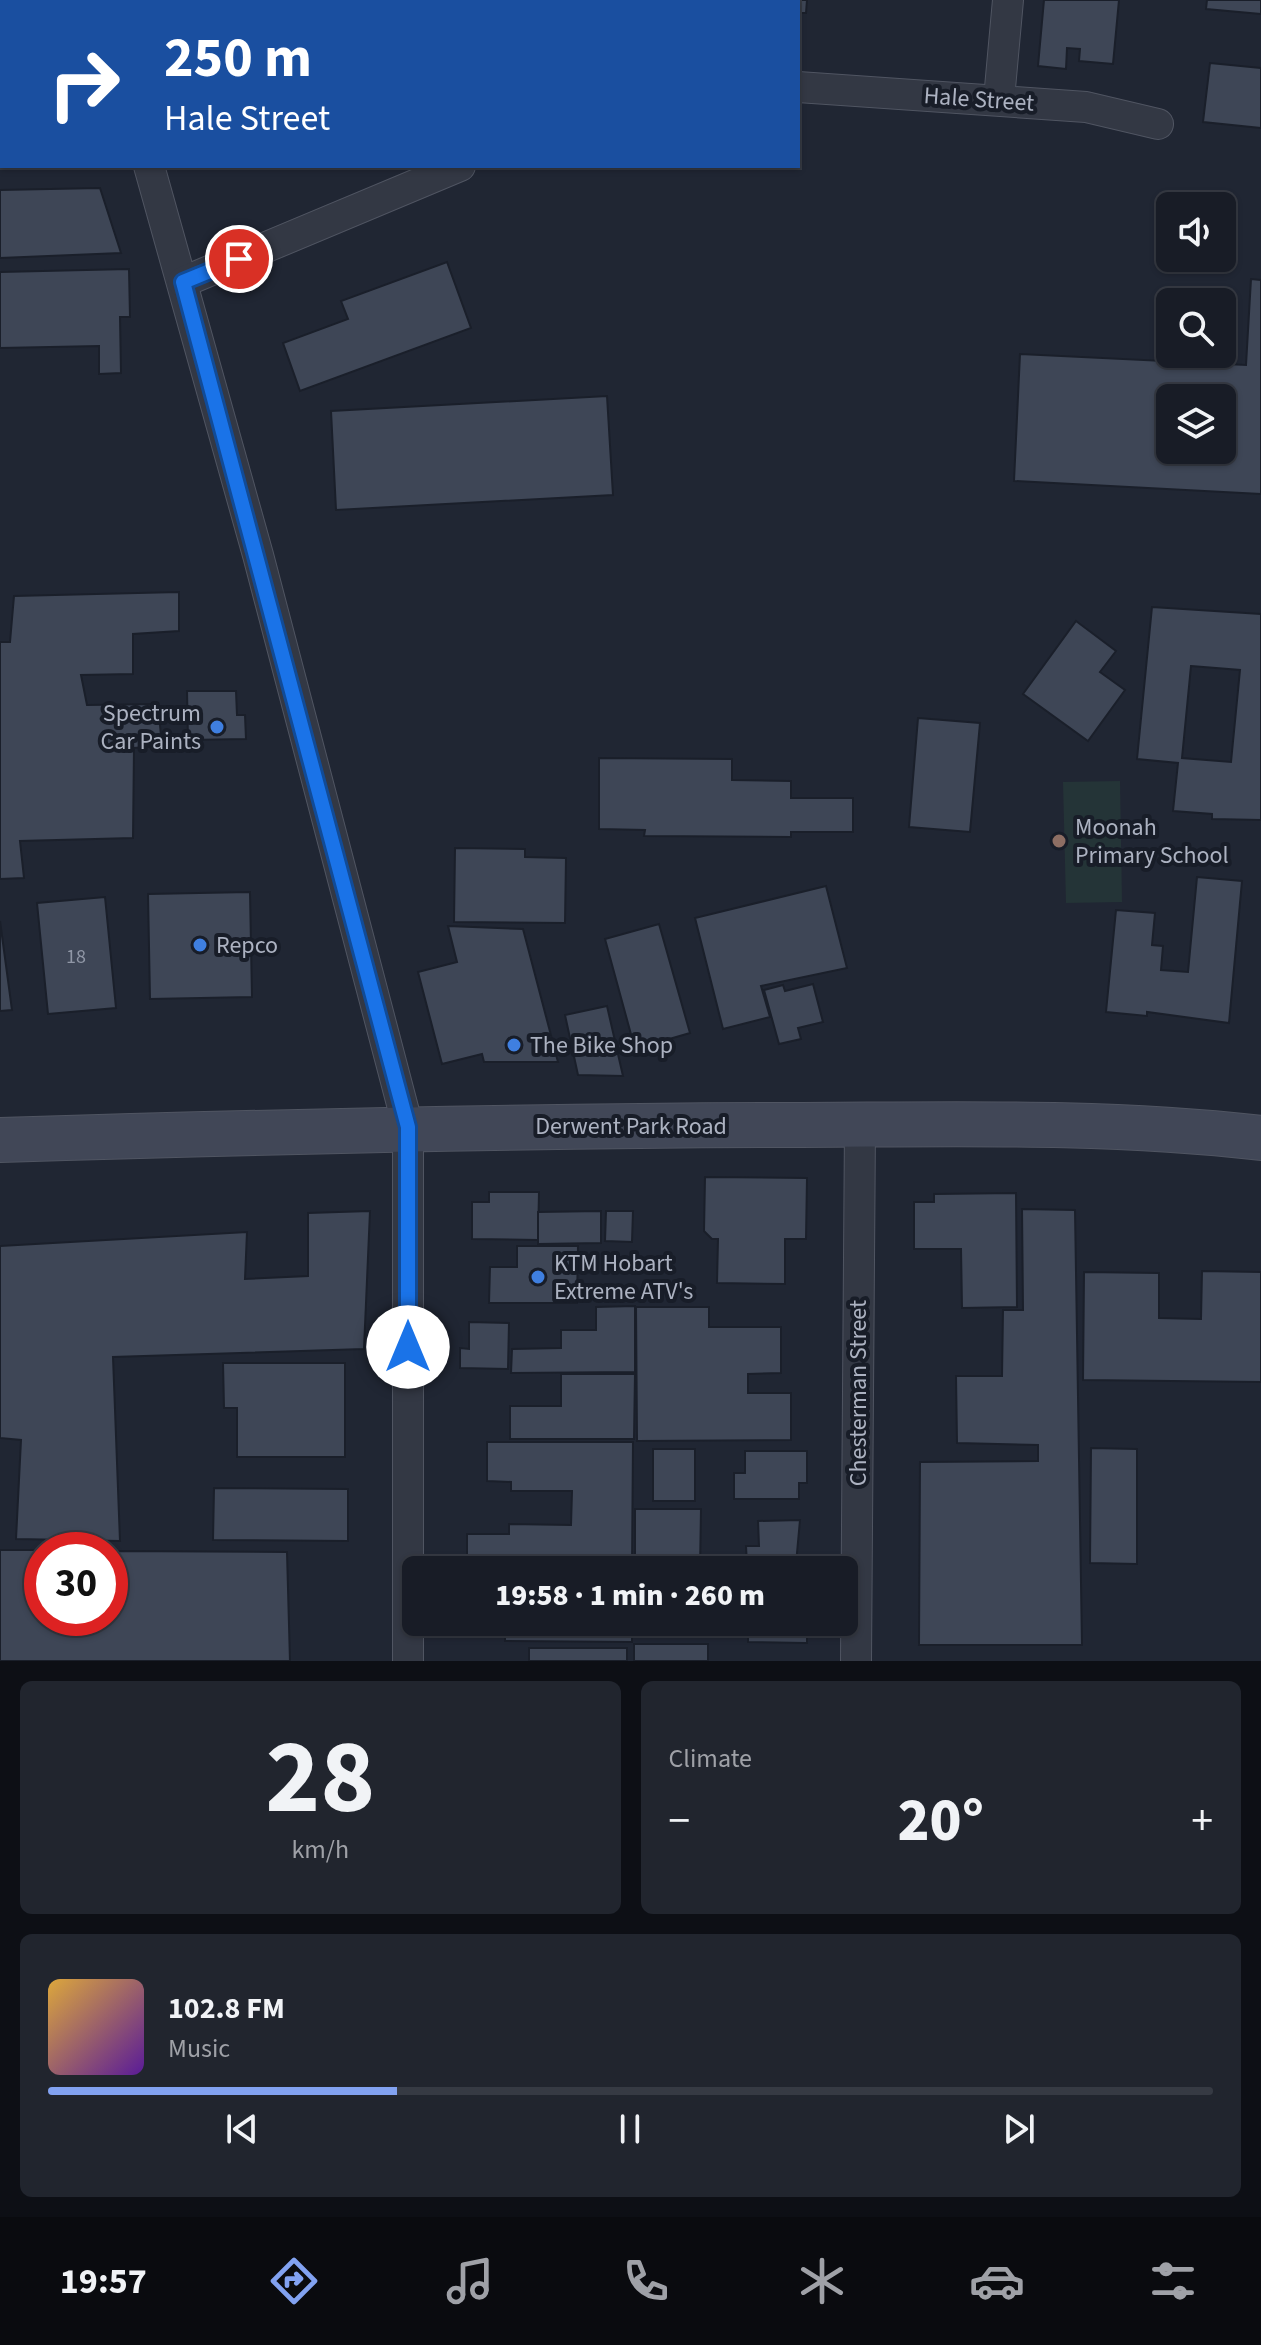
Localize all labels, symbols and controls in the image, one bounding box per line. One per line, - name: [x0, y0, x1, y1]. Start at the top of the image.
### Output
- text: 250 m: [164, 19, 312, 98]
- icon: right: [32, 32, 136, 136]
- street label: Hale Street: [923, 78, 1035, 121]
- text: Hale Street: [164, 93, 330, 144]
- map controls: [1156, 192, 1236, 464]
- button: sound: [1156, 192, 1236, 272]
- pin: [205, 225, 273, 293]
- icon: arrive: [217, 237, 261, 281]
- button: search: [1156, 288, 1236, 368]
- button: layers: [1156, 384, 1236, 464]
- place label: Spectrum Car Paints: [100, 696, 201, 759]
- marker: Spectrum Car Paints: [208, 718, 226, 736]
- place label: Moonah Primary School: [1075, 810, 1229, 873]
- marker: Moonah Primary School: [1050, 832, 1068, 850]
- place label: Repco: [216, 928, 278, 963]
- marker: Repco: [191, 936, 209, 954]
- house number: 18: [66, 943, 86, 971]
- place label: The Bike Shop: [530, 1028, 673, 1063]
- marker: The Bike Shop: [505, 1036, 523, 1054]
- street label: Derwent Park Road: [535, 1109, 727, 1144]
- place label: KTM Hobart Extreme ATV's: [554, 1246, 693, 1309]
- marker: KTM Hobart Extreme ATV's: [529, 1268, 547, 1286]
- street label: Chesterman Street: [841, 1300, 876, 1486]
- position arrow: [366, 1305, 450, 1389]
- speed limit sign: 30: [24, 1532, 128, 1636]
- text: 19:58 · 1 min · 260 m: [495, 1574, 765, 1617]
- text: 28: [265, 1705, 375, 1853]
- text: Climate: [669, 1740, 752, 1777]
- text: 20°: [898, 1779, 984, 1864]
- text: −: [669, 1790, 690, 1853]
- text: +: [1191, 1790, 1213, 1853]
- text: km/h: [291, 1831, 349, 1868]
- text: 102.8 FM: [168, 1987, 285, 2030]
- text: Music: [168, 2030, 230, 2067]
- icon: previous: [220, 2107, 264, 2151]
- icon: pause: [608, 2107, 652, 2151]
- icon: next: [997, 2107, 1041, 2151]
- icon: directions: [266, 2253, 322, 2309]
- icon: music: [442, 2253, 498, 2309]
- icon: phone: [618, 2253, 674, 2309]
- icon: climate: [794, 2253, 850, 2309]
- icon: car: [969, 2253, 1025, 2309]
- icon: filters: [1145, 2253, 1201, 2309]
- text: 19:57: [60, 2256, 147, 2307]

